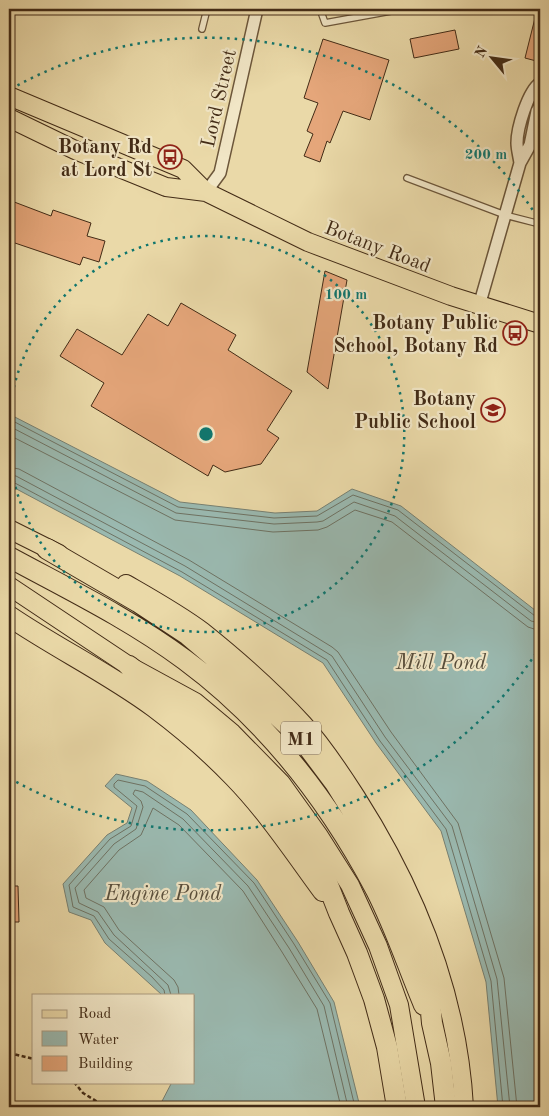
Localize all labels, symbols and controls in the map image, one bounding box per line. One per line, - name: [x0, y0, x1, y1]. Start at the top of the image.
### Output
- north arrow: [466, 32, 516, 82]
- text: N: [473, 44, 490, 60]
- street label: Lord Street: [199, 47, 241, 150]
- place label: Botany Rd at Lord St: [58, 138, 152, 181]
- bus stop icon: Botany Rd at Lord St: [157, 144, 183, 170]
- text: 200 m: [465, 148, 507, 163]
- street label: Botany Road: [321, 218, 433, 277]
- text: 100 m: [325, 288, 367, 303]
- place label: Botany Public School, Botany Rd: [333, 314, 498, 357]
- bus stop icon: Botany Public School, Botany Rd: [502, 320, 528, 346]
- place label: Botany Public School: [354, 390, 476, 433]
- school or university icon: Botany Public School: [480, 397, 506, 423]
- centre of rings: [197, 425, 215, 443]
- water label: Mill Pond: [395, 653, 487, 674]
- road number: M1: [281, 721, 321, 754]
- water label: Engine Pond: [104, 884, 222, 905]
- legend: [32, 994, 195, 1084]
- text: Road: [78, 1007, 112, 1022]
- text: Water: [78, 1033, 119, 1048]
- text: Building: [78, 1057, 133, 1072]

